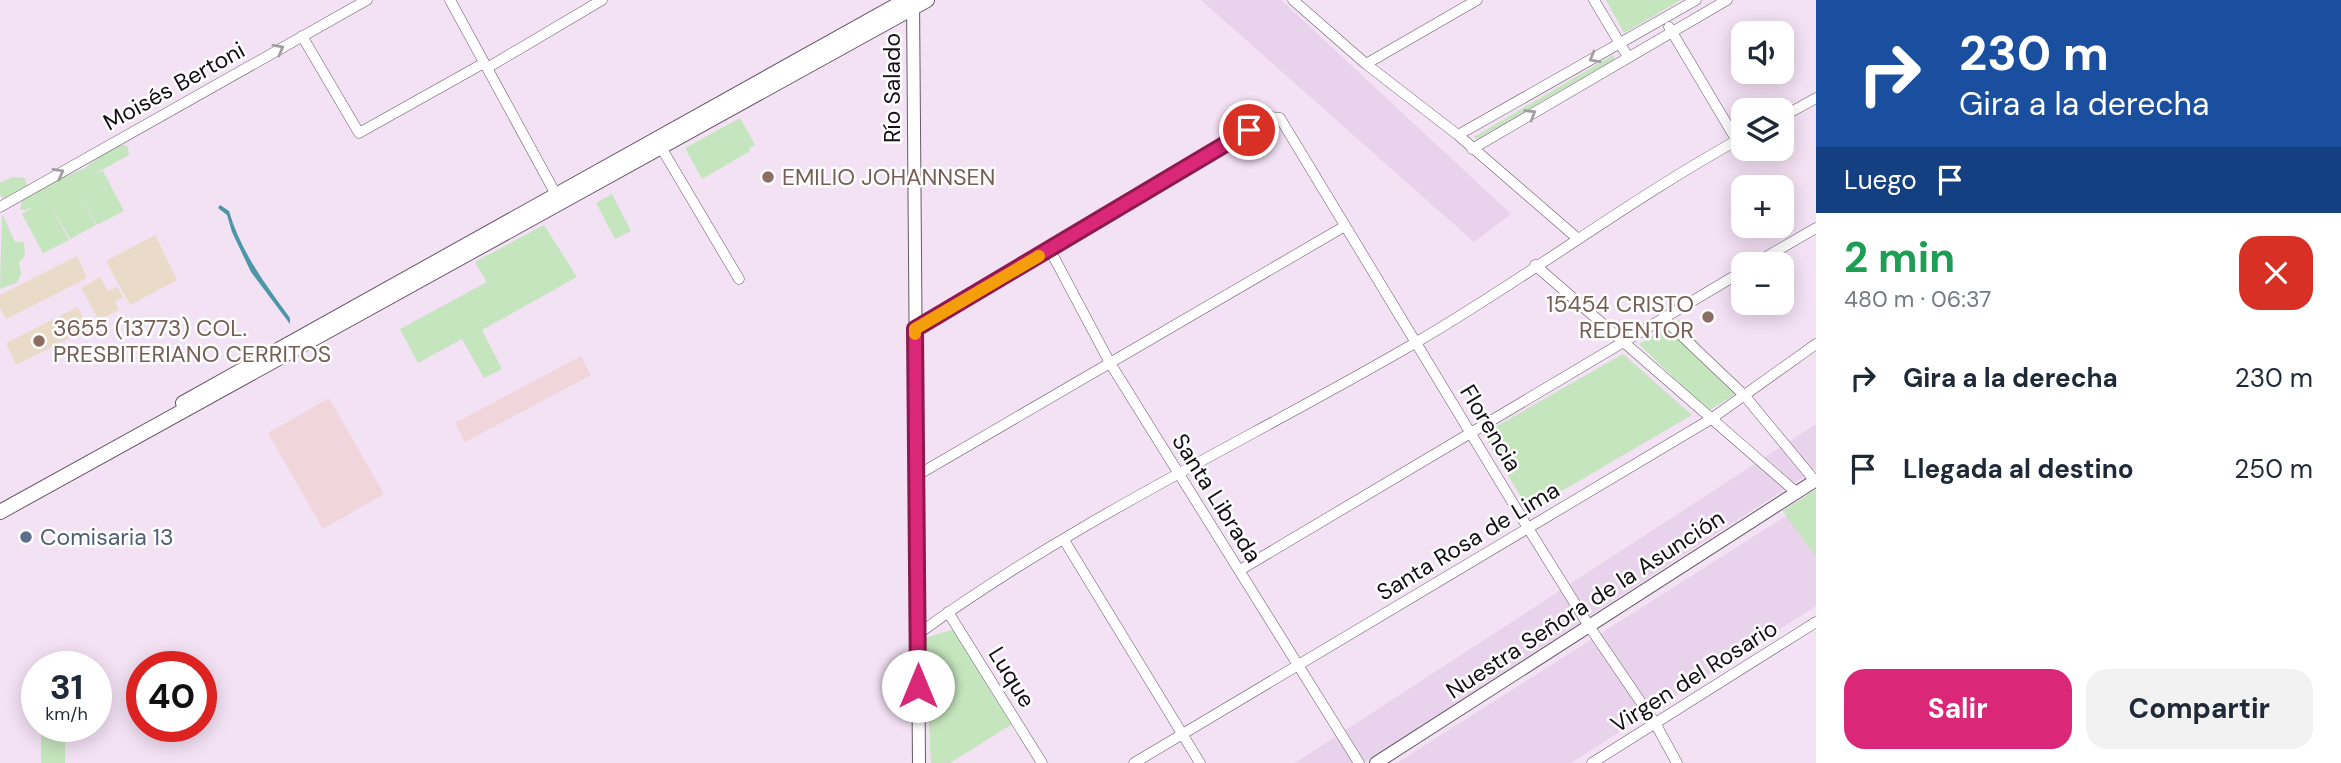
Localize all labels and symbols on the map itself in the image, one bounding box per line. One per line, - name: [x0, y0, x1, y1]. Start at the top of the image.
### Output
- street label: Río Salado: [877, 33, 907, 143]
- street label: Moisés Bertoni: [98, 35, 250, 137]
- one-way arrow: [272, 44, 284, 57]
- one-way arrow: [1589, 50, 1602, 63]
- pin: [1219, 100, 1279, 160]
- one-way arrow: [1524, 109, 1537, 122]
- place label: EMILIO JOHANNSEN: [782, 162, 995, 192]
- one-way arrow: [52, 168, 65, 181]
- marker: EMILIO JOHANNSEN: [760, 169, 776, 185]
- place label: 15454 CRISTO REDENTOR: [1546, 289, 1694, 345]
- marker: 15454 CRISTO REDENTOR: [1700, 309, 1716, 325]
- place label: 3655 (13773) COL. PRESBITERIANO CERRITOS: [53, 313, 331, 369]
- marker: 3655 (13773) COL. PRESBITERIANO CERRITOS: [31, 333, 47, 349]
- street label: Florencia: [1453, 379, 1529, 477]
- street label: Santa Librada: [1165, 428, 1269, 568]
- street label: Santa Rosa de Lima: [1371, 475, 1565, 607]
- street label: Nuestra Señora de la Asunción: [1440, 503, 1730, 705]
- place label: Comisaria 13: [40, 522, 174, 552]
- marker: Comisaria 13: [18, 529, 34, 545]
- street label: Virgen del Rosario: [1605, 613, 1783, 739]
- street label: Luque: [982, 641, 1042, 713]
- position arrow: [881, 649, 955, 723]
- speed limit sign: 40: [126, 651, 217, 742]

